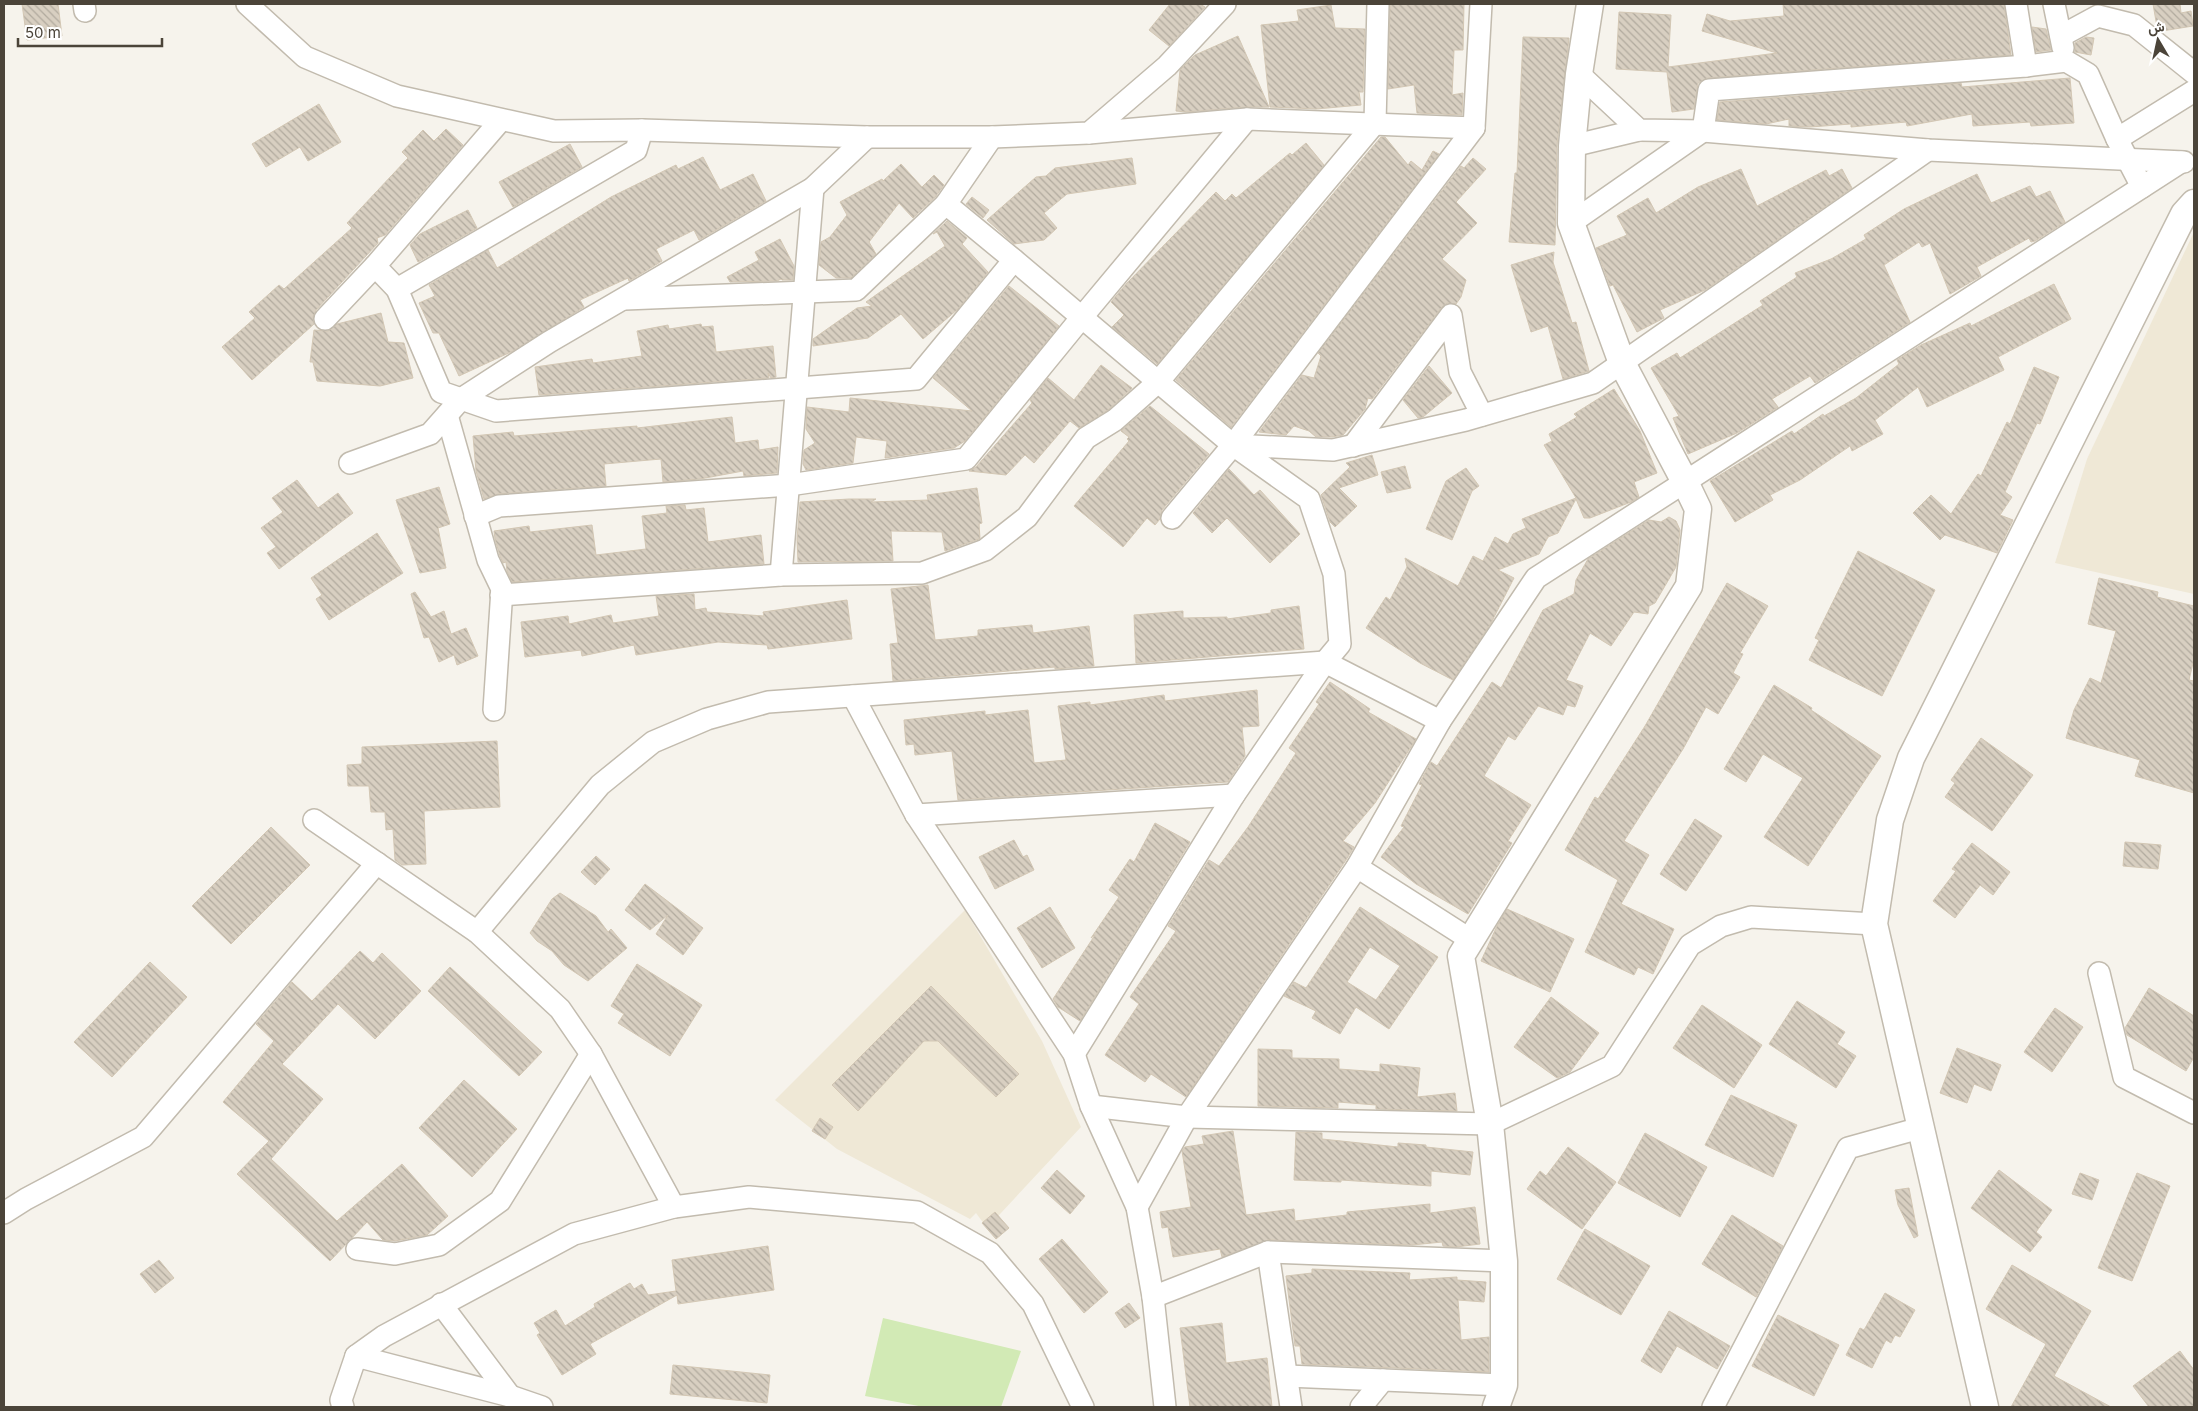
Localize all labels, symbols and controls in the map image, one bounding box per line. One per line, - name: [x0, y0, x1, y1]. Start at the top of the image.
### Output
- scale bar: [18, 15, 161, 47]
- north arrow: [2133, 15, 2183, 65]
- text: ش: [2146, 17, 2166, 37]
- text: 50 m: [25, 23, 61, 42]

